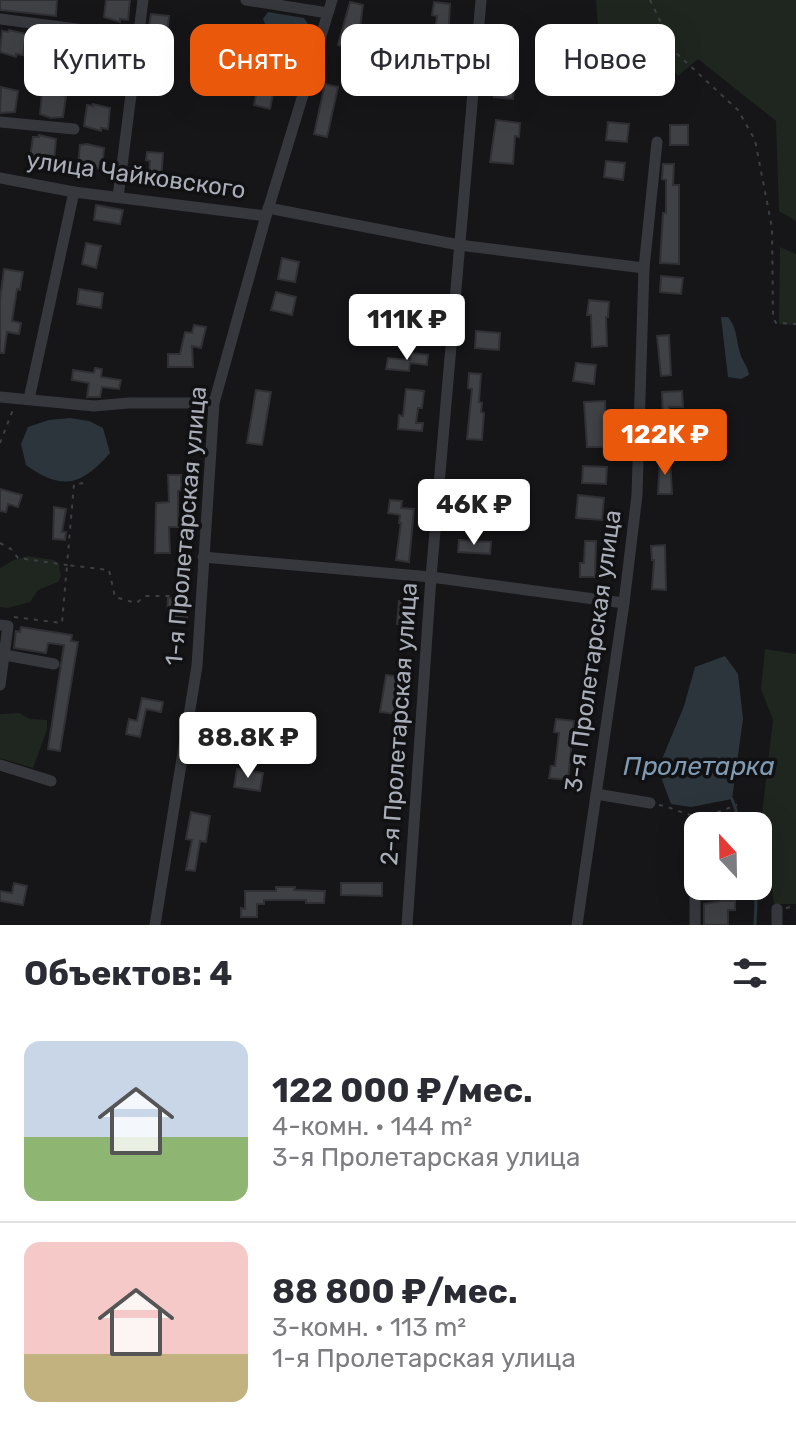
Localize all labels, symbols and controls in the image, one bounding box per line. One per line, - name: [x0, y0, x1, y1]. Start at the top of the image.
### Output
- chip: Купить: [24, 24, 174, 96]
- chip: Снять: [190, 24, 325, 96]
- chip: Фильтры: [341, 24, 519, 96]
- chip: Новое: [535, 24, 675, 96]
- street label: улица Чайковского: [25, 146, 247, 204]
- pin: 111K ₽: [342, 294, 472, 362]
- text: 111K ₽: [367, 304, 447, 335]
- street label: 1-я Пролетарская улица: [160, 385, 212, 667]
- pin: 122K ₽: [600, 409, 730, 477]
- text: 122K ₽: [621, 419, 709, 450]
- pin: 46K ₽: [418, 479, 530, 547]
- text: 46K ₽: [436, 489, 512, 520]
- street label: 3-я Пролетарская улица: [559, 508, 627, 794]
- street label: 2-я Пролетарская улица: [375, 582, 423, 866]
- pin: 88.8K ₽: [174, 712, 322, 780]
- text: 88.8K ₽: [197, 722, 299, 753]
- water label: Пролетарка: [623, 751, 775, 782]
- north arrow: [684, 812, 772, 900]
- map controls: [684, 812, 772, 900]
- icon: filters: [728, 951, 772, 995]
- text: Объектов: 4: [24, 953, 232, 994]
- text: 122 000 ₽/мес.: [272, 1070, 533, 1111]
- icon: home: [88, 1073, 184, 1169]
- text: 4-комн. · 144 m²: [272, 1111, 472, 1142]
- text: 3-я Пролетарская улица: [272, 1142, 580, 1173]
- text: 88 800 ₽/мес.: [272, 1271, 518, 1312]
- icon: home: [88, 1274, 184, 1370]
- text: 3-комн. · 113 m²: [272, 1312, 466, 1343]
- text: 1-я Пролетарская улица: [272, 1343, 576, 1374]

